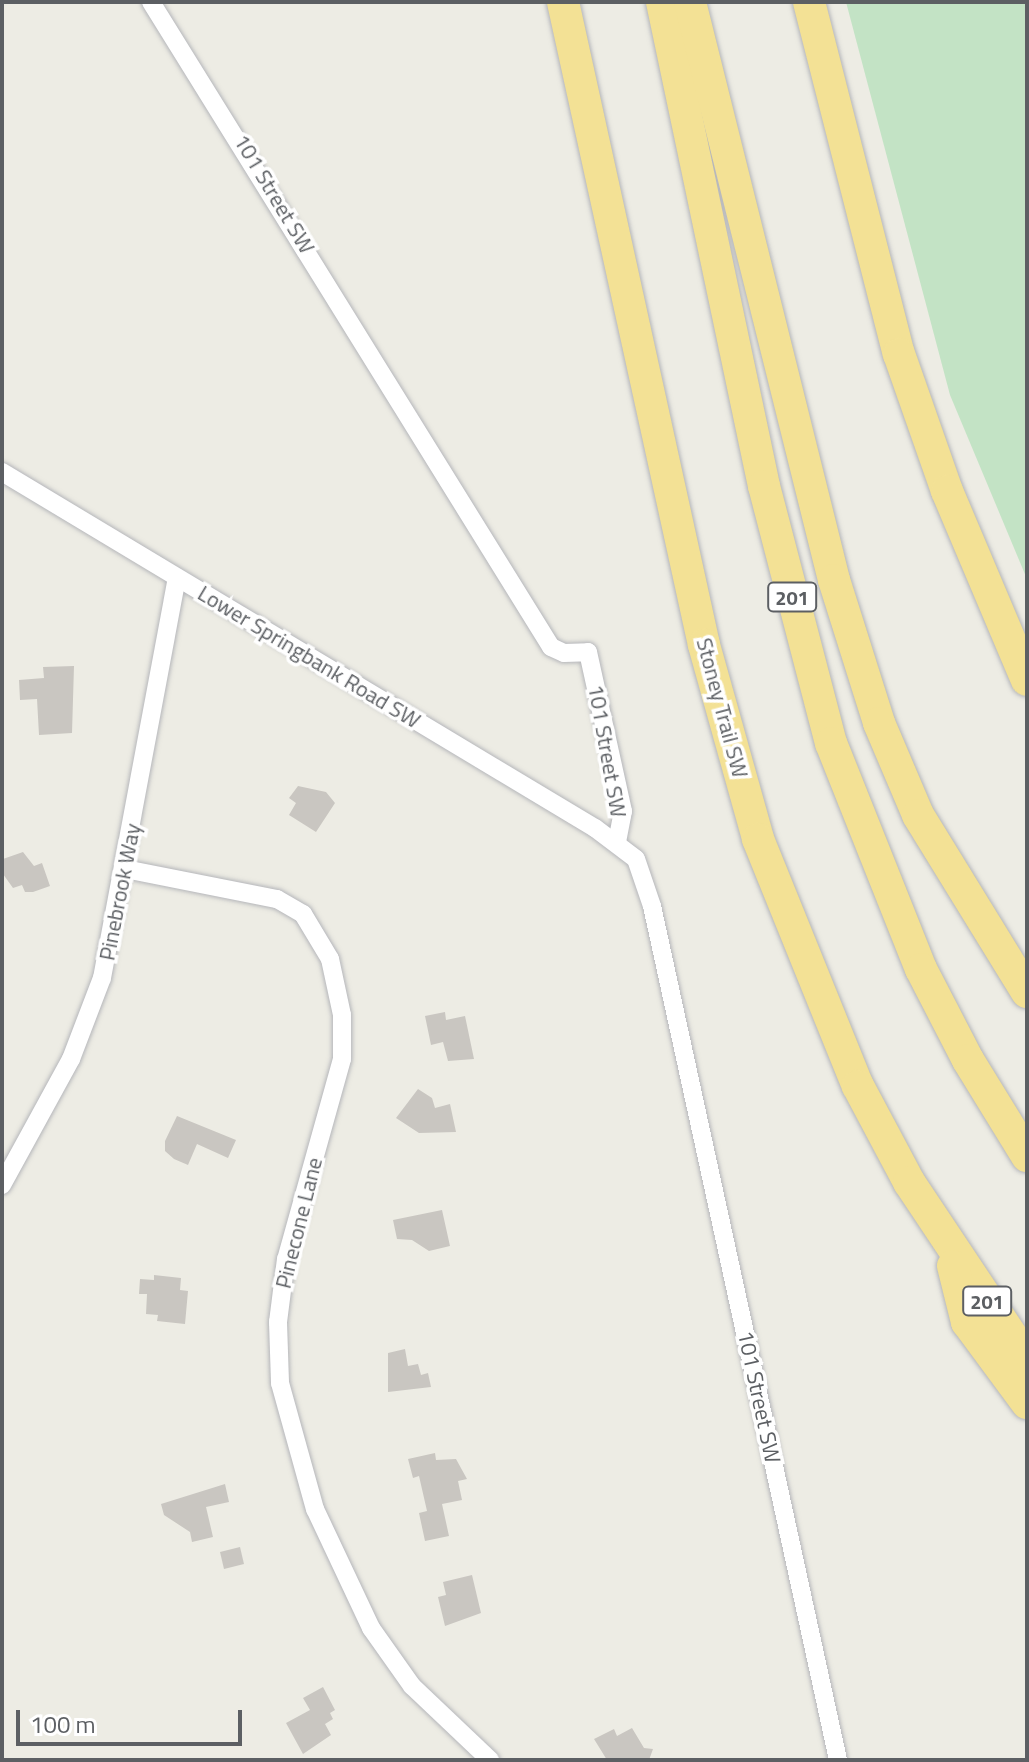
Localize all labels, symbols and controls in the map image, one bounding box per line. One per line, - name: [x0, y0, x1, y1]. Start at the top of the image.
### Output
- street label: 101 Street SW: [228, 129, 320, 259]
- street label: Lower Springbank Road SW: [193, 580, 425, 734]
- road number: 201: [766, 581, 818, 613]
- street label: Stoney Trail SW: [691, 635, 753, 781]
- street label: 101 Street SW: [582, 682, 632, 820]
- street label: Pinebrook Way: [94, 821, 146, 963]
- street label: Pinecone Lane: [270, 1155, 328, 1291]
- road number: 201: [961, 1285, 1013, 1317]
- street label: 101 Street SW: [732, 1328, 786, 1466]
- scale bar: [20, 1694, 246, 1744]
- text: 100 m: [30, 1706, 96, 1742]

